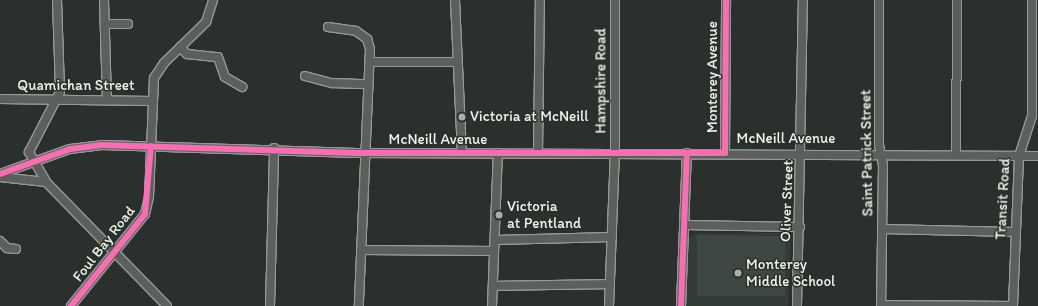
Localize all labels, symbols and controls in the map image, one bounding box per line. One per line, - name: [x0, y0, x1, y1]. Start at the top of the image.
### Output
- street label: Monterey Avenue: [704, 21, 722, 133]
- street label: Hampshire Road: [592, 28, 610, 134]
- street label: Quamichan Street: [17, 77, 135, 95]
- street label: Saint Patrick Street: [857, 90, 877, 216]
- place label: Victoria at McNeill: [470, 108, 589, 126]
- marker: Victoria at McNeill: [457, 112, 467, 122]
- street label: McNeill Avenue: [737, 130, 835, 148]
- street label: McNeill Avenue: [389, 131, 487, 149]
- street label: Transit Road: [992, 158, 1014, 240]
- street label: Oliver Street: [777, 160, 797, 242]
- place label: Victoria at Pentland: [507, 197, 581, 232]
- street label: Foul Bay Road: [69, 203, 139, 285]
- marker: Victoria at Pentland: [494, 210, 504, 220]
- place label: Monterey Middle School: [746, 255, 835, 290]
- marker: Monterey Middle School: [733, 268, 743, 278]

